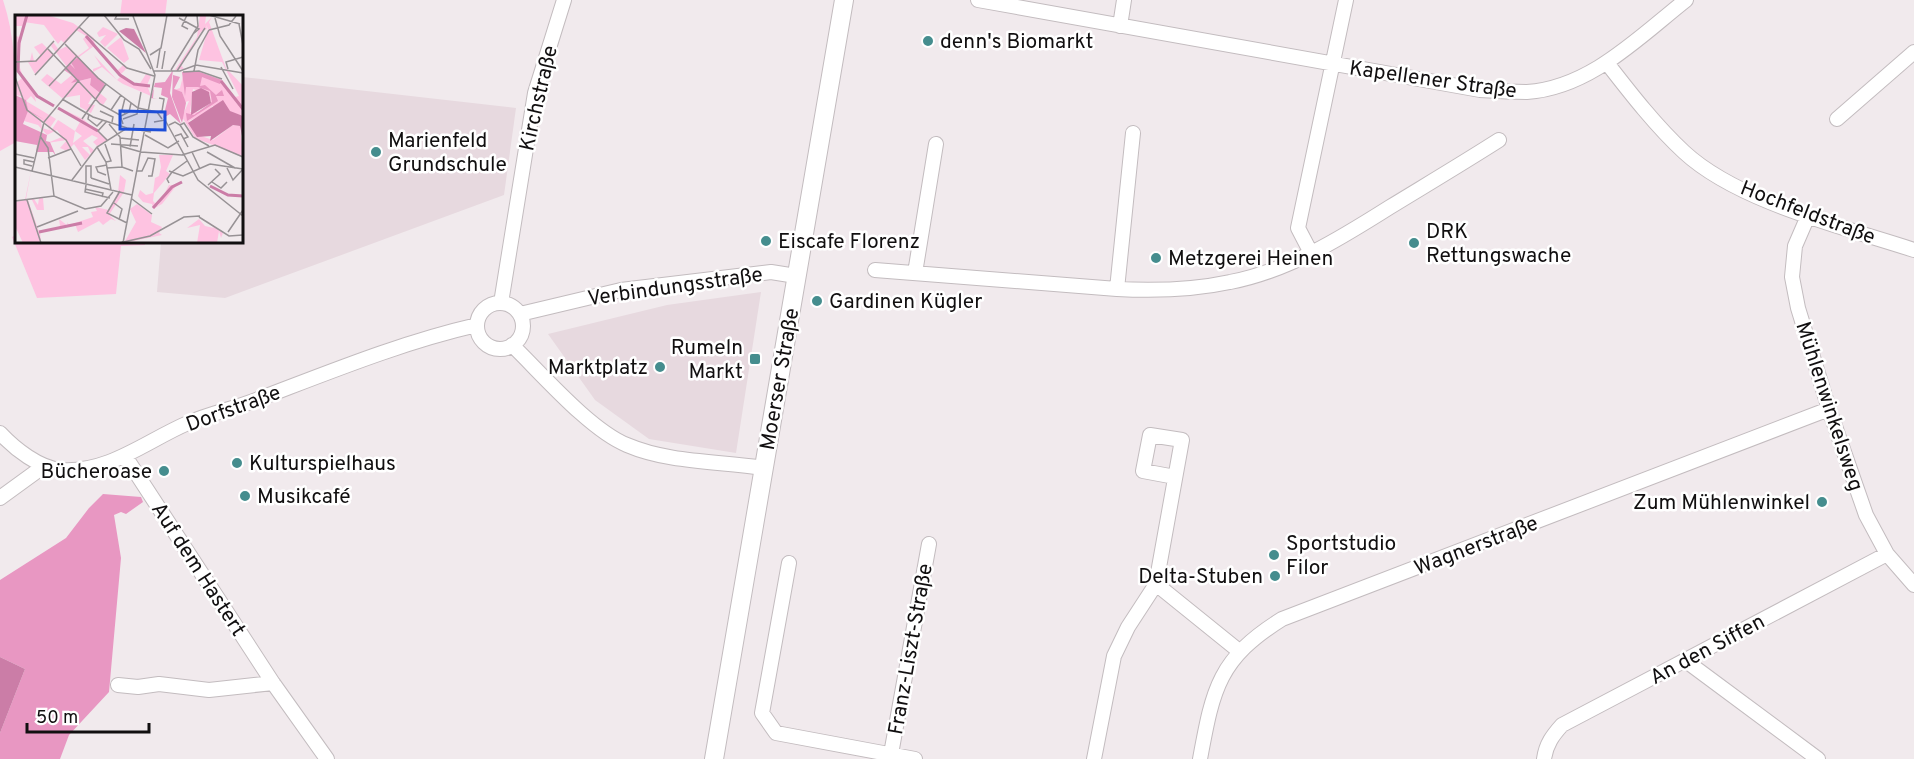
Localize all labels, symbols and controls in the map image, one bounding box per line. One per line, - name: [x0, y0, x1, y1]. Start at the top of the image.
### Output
- inset map: [15, 15, 243, 243]
- place label: denn's Biomarkt: [940, 29, 1093, 56]
- marker: denn's Biomarkt: [921, 34, 935, 48]
- street label: Kirchstraße: [514, 43, 565, 154]
- street label: Kapellener Straße: [1347, 55, 1518, 106]
- place label: Marienfeld Grundschule: [388, 128, 507, 179]
- marker: Marienfeld Grundschule: [369, 145, 383, 159]
- street label: Hochfeldstraße: [1736, 175, 1879, 252]
- place label: DRK Rettungswache: [1426, 219, 1571, 270]
- place label: Eiscafe Florenz: [778, 229, 920, 256]
- marker: Eiscafe Florenz: [759, 234, 773, 248]
- marker: DRK Rettungswache: [1407, 236, 1421, 250]
- place label: Metzgerei Heinen: [1168, 246, 1333, 273]
- marker: Metzgerei Heinen: [1149, 251, 1163, 265]
- street label: Verbindungsstraße: [586, 262, 765, 313]
- place label: Gardinen Kügler: [829, 289, 983, 316]
- marker: Gardinen Kügler: [810, 294, 824, 308]
- street label: Moerser Straße: [755, 306, 806, 452]
- street label: Mühlenwinkelsweg: [1788, 318, 1869, 495]
- place label: Rumeln Markt: [671, 335, 743, 386]
- marker: Rumeln Markt: [748, 352, 762, 366]
- place label: Marktplatz: [548, 355, 648, 382]
- marker: Marktplatz: [653, 360, 667, 374]
- street label: Dorfstraße: [182, 380, 285, 439]
- place label: Kulturspielhaus: [249, 451, 396, 478]
- marker: Kulturspielhaus: [230, 456, 244, 470]
- place label: Bücheroase: [41, 459, 152, 486]
- marker: Bücheroase: [157, 464, 171, 478]
- place label: Musikcafé: [257, 484, 351, 511]
- marker: Musikcafé: [238, 489, 252, 503]
- place label: Zum Mühlenwinkel: [1633, 490, 1810, 517]
- marker: Zum Mühlenwinkel: [1815, 495, 1829, 509]
- street label: Auf dem Hastert: [144, 498, 251, 642]
- street label: Wagnerstraße: [1411, 510, 1542, 582]
- place label: Sportstudio Filor: [1286, 531, 1396, 582]
- marker: Sportstudio Filor: [1267, 548, 1281, 562]
- street label: Franz-Liszt-Straße: [883, 562, 940, 737]
- place label: Delta-Stuben: [1138, 564, 1263, 591]
- marker: Delta-Stuben: [1268, 569, 1282, 583]
- street label: An den Siffen: [1646, 609, 1770, 692]
- scale bar: [27, 696, 148, 734]
- text: 50 m: [36, 707, 78, 730]

